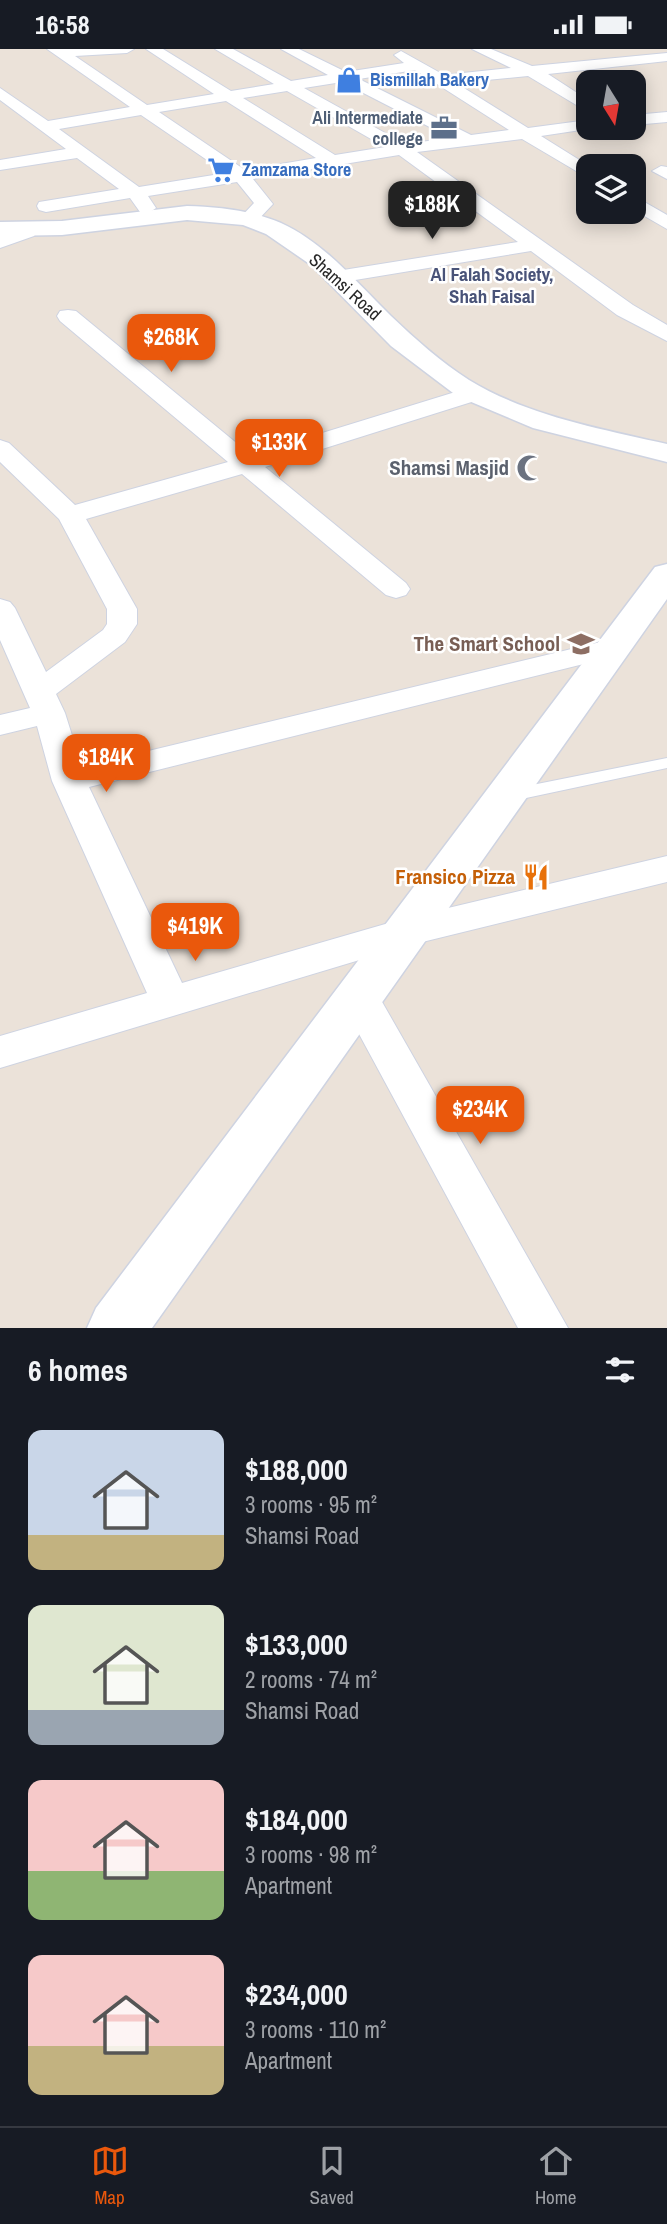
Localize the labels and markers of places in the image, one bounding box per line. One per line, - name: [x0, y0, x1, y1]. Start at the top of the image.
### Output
- shop icon: Bismillah Bakery: [334, 65, 364, 95]
- place label: Bismillah Bakery: [370, 67, 490, 92]
- place label: Ali Intermediate college: [312, 105, 423, 151]
- office icon: Ali Intermediate college: [429, 113, 459, 143]
- supermarket icon: Zamzama Store: [206, 155, 236, 185]
- place label: Zamzama Store: [242, 157, 351, 182]
- pin: $188K: [383, 181, 481, 241]
- pin: $268K: [122, 315, 220, 374]
- pin: $133K: [230, 419, 328, 479]
- place label: Shamsi Masjid: [389, 453, 509, 482]
- mosque icon: Shamsi Masjid: [515, 453, 545, 483]
- place label: The Smart School: [414, 629, 560, 658]
- school or university icon: The Smart School: [566, 629, 596, 659]
- pin: $184K: [57, 735, 155, 794]
- place label: Fransico Pizza: [395, 862, 515, 891]
- restaurant icon: Fransico Pizza: [521, 862, 551, 892]
- pin: $419K: [146, 904, 244, 963]
- pin: $234K: [431, 1087, 529, 1146]

